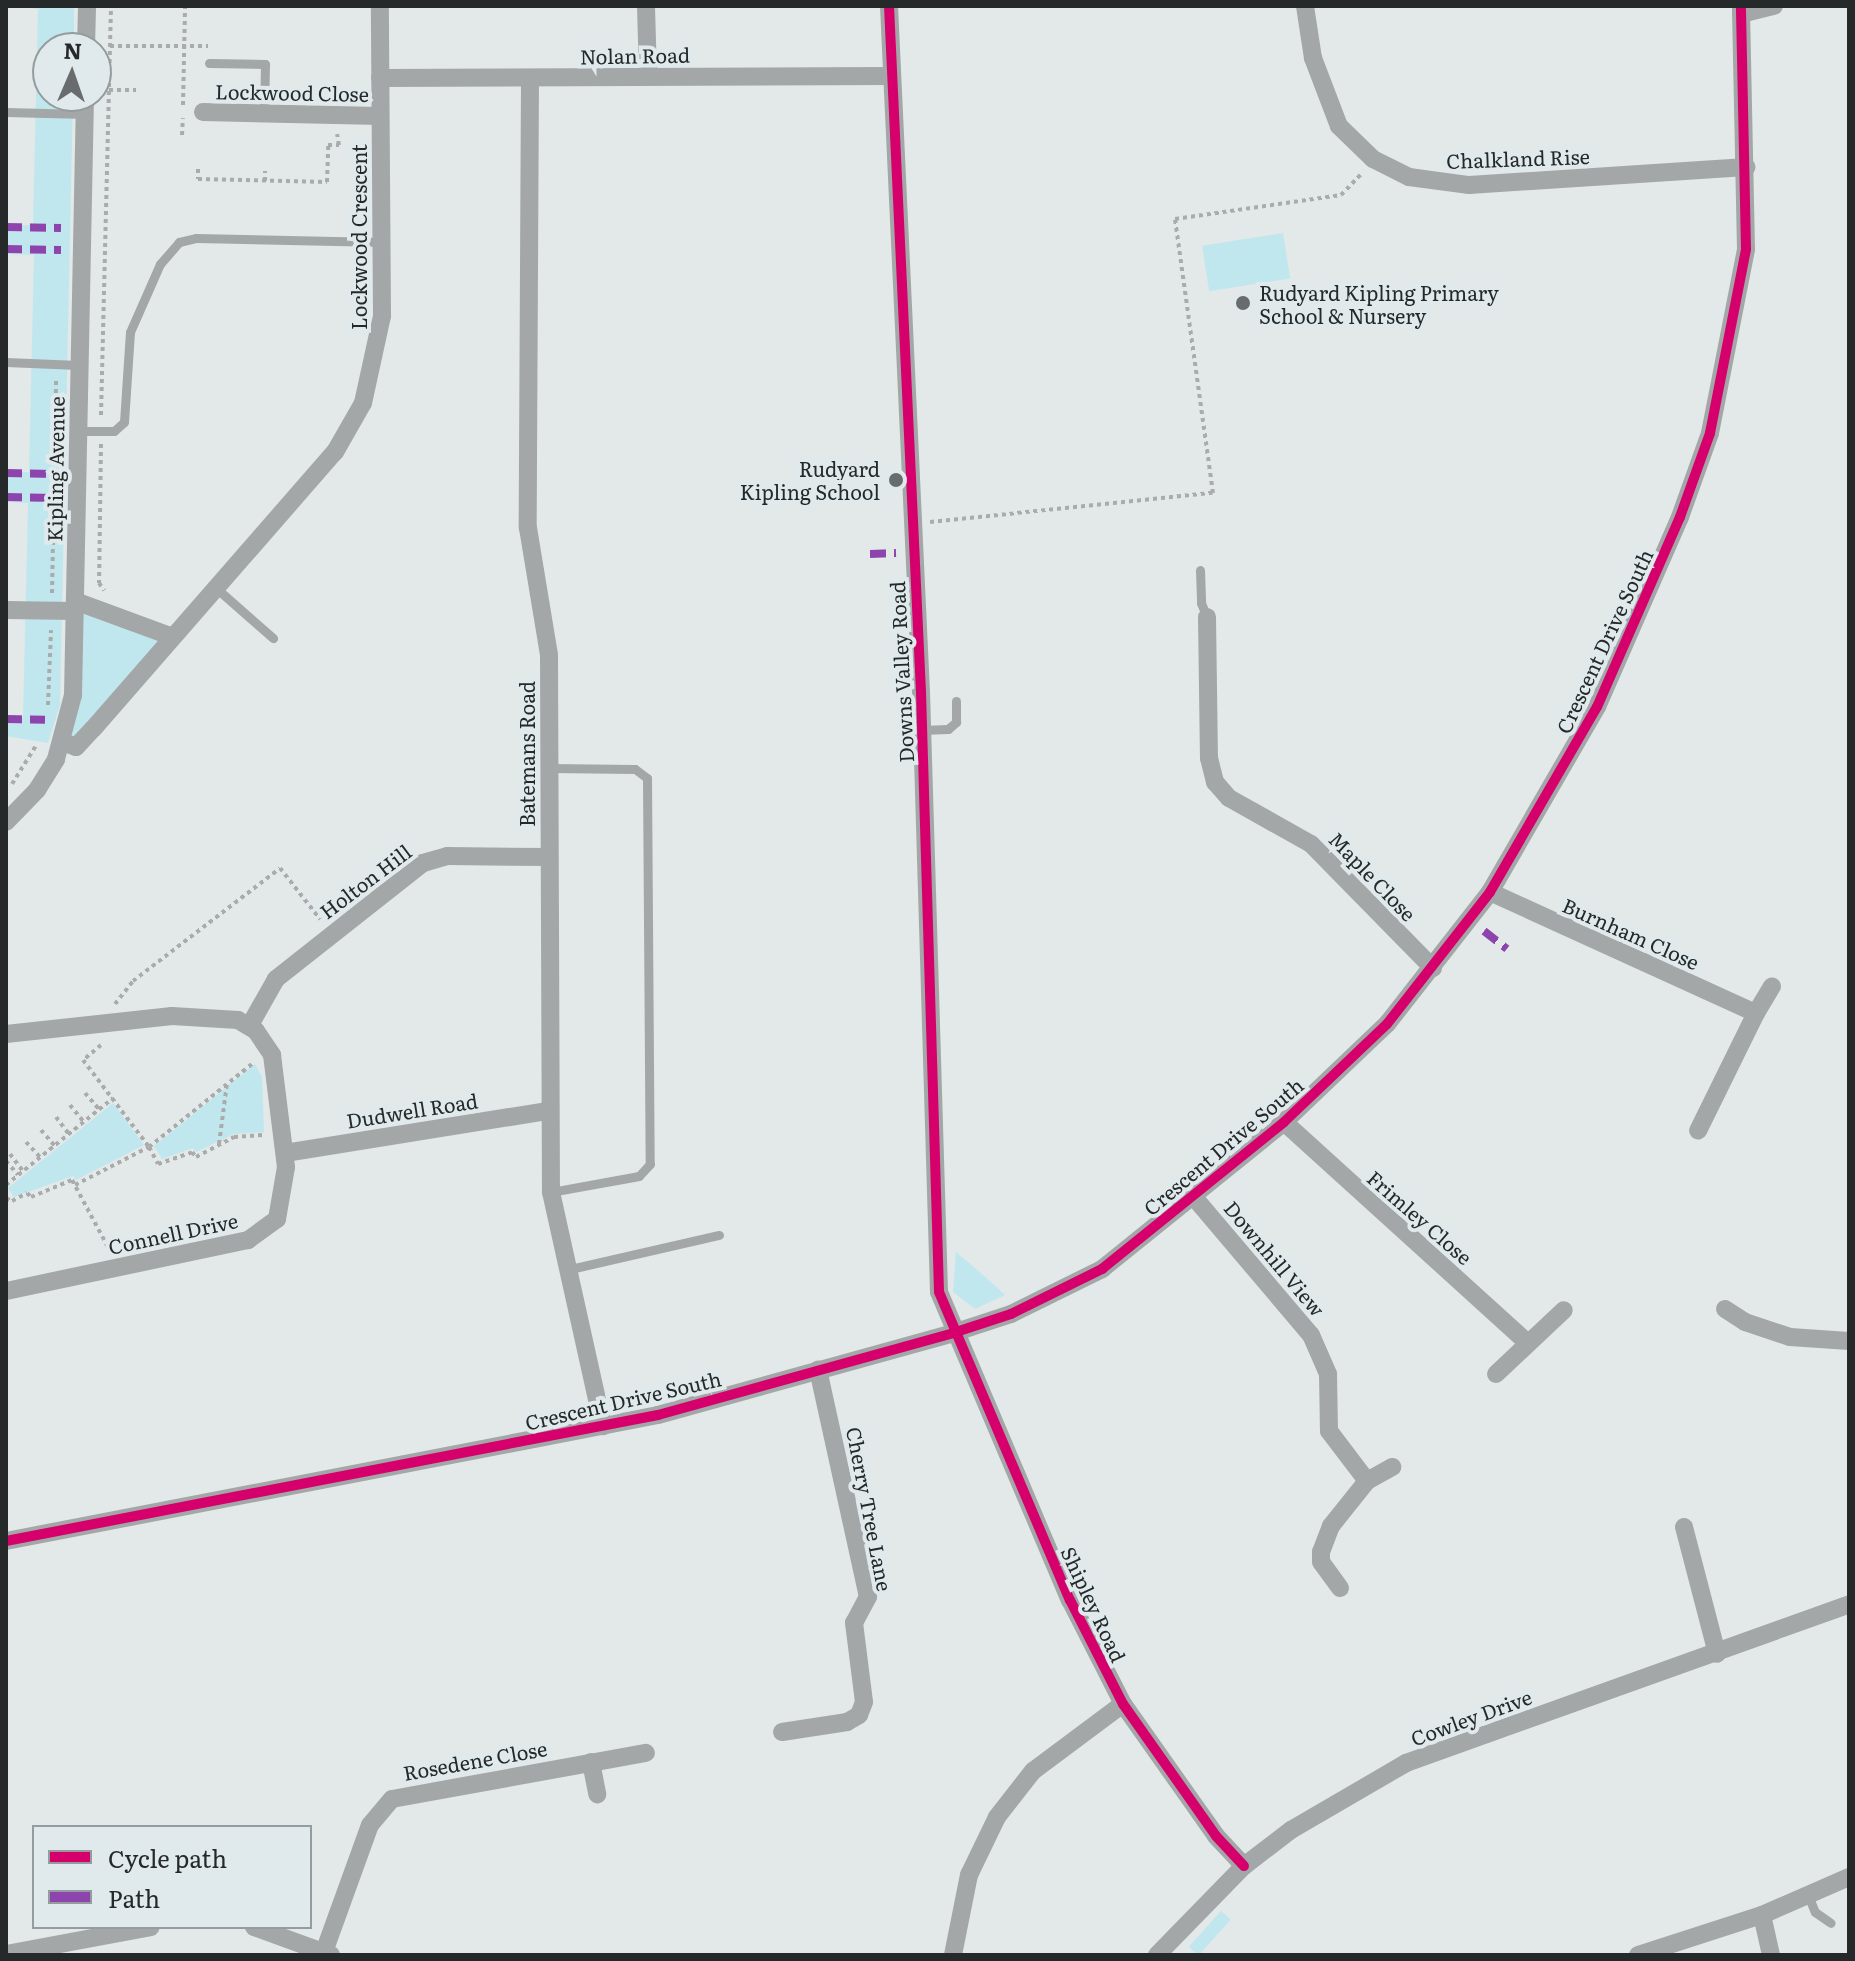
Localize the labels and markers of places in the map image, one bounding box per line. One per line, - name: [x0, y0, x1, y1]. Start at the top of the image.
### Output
- place label: Rudyard Kipling Primary School & Nursery: [1259, 280, 1499, 327]
- marker: Rudyard Kipling Primary School & Nursery: [1234, 294, 1252, 312]
- place label: Rudyard Kipling School: [740, 456, 880, 503]
- marker: Rudyard Kipling School: [887, 471, 905, 489]

